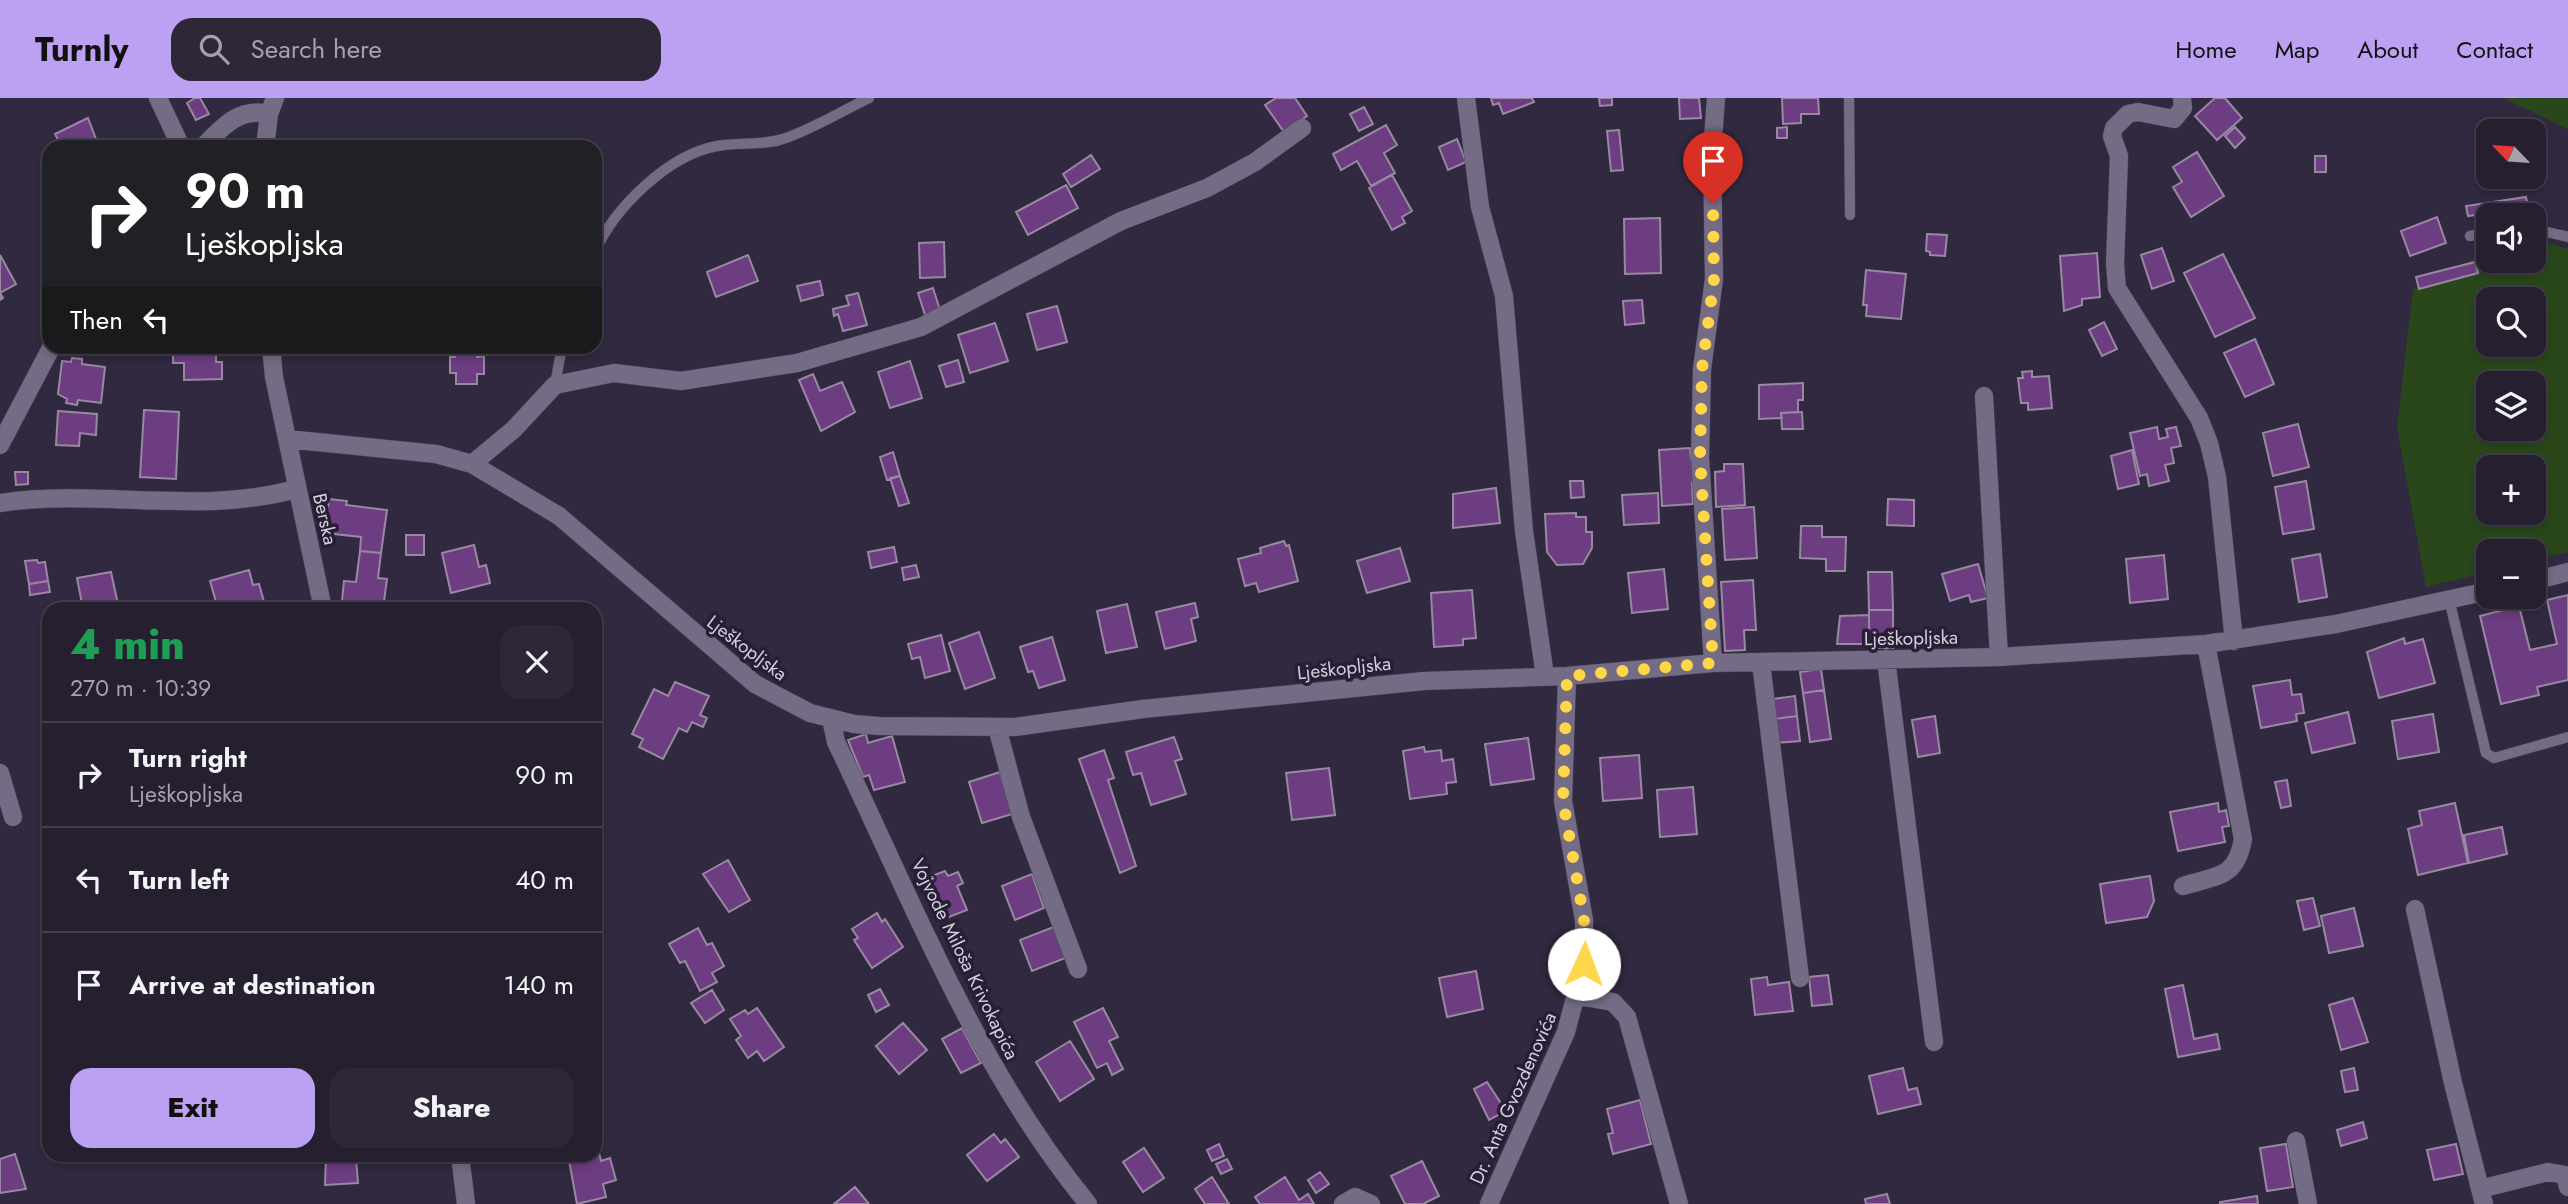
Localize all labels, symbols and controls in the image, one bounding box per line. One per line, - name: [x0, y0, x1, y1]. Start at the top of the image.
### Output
- search box: [171, 18, 661, 81]
- text: Turnly: [35, 26, 129, 73]
- icon: search: [195, 30, 233, 68]
- text: Search here: [251, 30, 382, 68]
- text: Home: [2175, 32, 2237, 67]
- text: Map: [2275, 32, 2319, 67]
- text: About: [2357, 32, 2418, 67]
- text: Contact: [2456, 32, 2533, 67]
- north arrow: [2476, 119, 2546, 189]
- map controls: [2476, 119, 2546, 609]
- pin: [1683, 131, 1743, 203]
- icon: arrive: [1694, 142, 1732, 180]
- text: 90 m: [185, 156, 305, 226]
- icon: right: [70, 168, 161, 259]
- button: sound: [2476, 203, 2546, 273]
- text: Lješkopljska: [185, 221, 344, 267]
- button: search: [2476, 287, 2546, 357]
- text: Then: [70, 301, 123, 339]
- icon: left: [137, 301, 175, 339]
- button: layers: [2476, 371, 2546, 441]
- button: +: [2476, 455, 2546, 525]
- street label: Berska: [306, 491, 344, 547]
- button: −: [2476, 539, 2546, 609]
- street label: Lješkopljska: [701, 609, 793, 687]
- text: 4 min: [70, 614, 185, 675]
- street label: Lješkopljska: [1864, 624, 1958, 652]
- button: close: [500, 625, 574, 699]
- street label: Lješkopljska: [1296, 650, 1392, 686]
- text: 270 m · 10:39: [70, 671, 211, 705]
- text: Turn right: [129, 739, 247, 777]
- icon: right: [70, 756, 108, 794]
- text: 90 m: [515, 756, 574, 794]
- text: Lješkopljska: [129, 777, 243, 811]
- street label: Vojvode Miloša Krivokapića: [905, 854, 1025, 1064]
- icon: left: [70, 861, 108, 899]
- text: Turn left: [129, 861, 229, 899]
- text: 40 m: [515, 861, 574, 899]
- position arrow: [1547, 927, 1621, 1001]
- icon: arrive: [70, 966, 108, 1004]
- text: Arrive at destination: [129, 966, 376, 1004]
- text: 140 m: [503, 966, 574, 1004]
- street label: Dr. Anta Gvozdenovića: [1463, 1008, 1563, 1188]
- button: Exit: [70, 1068, 315, 1148]
- button: Share: [329, 1068, 574, 1148]

